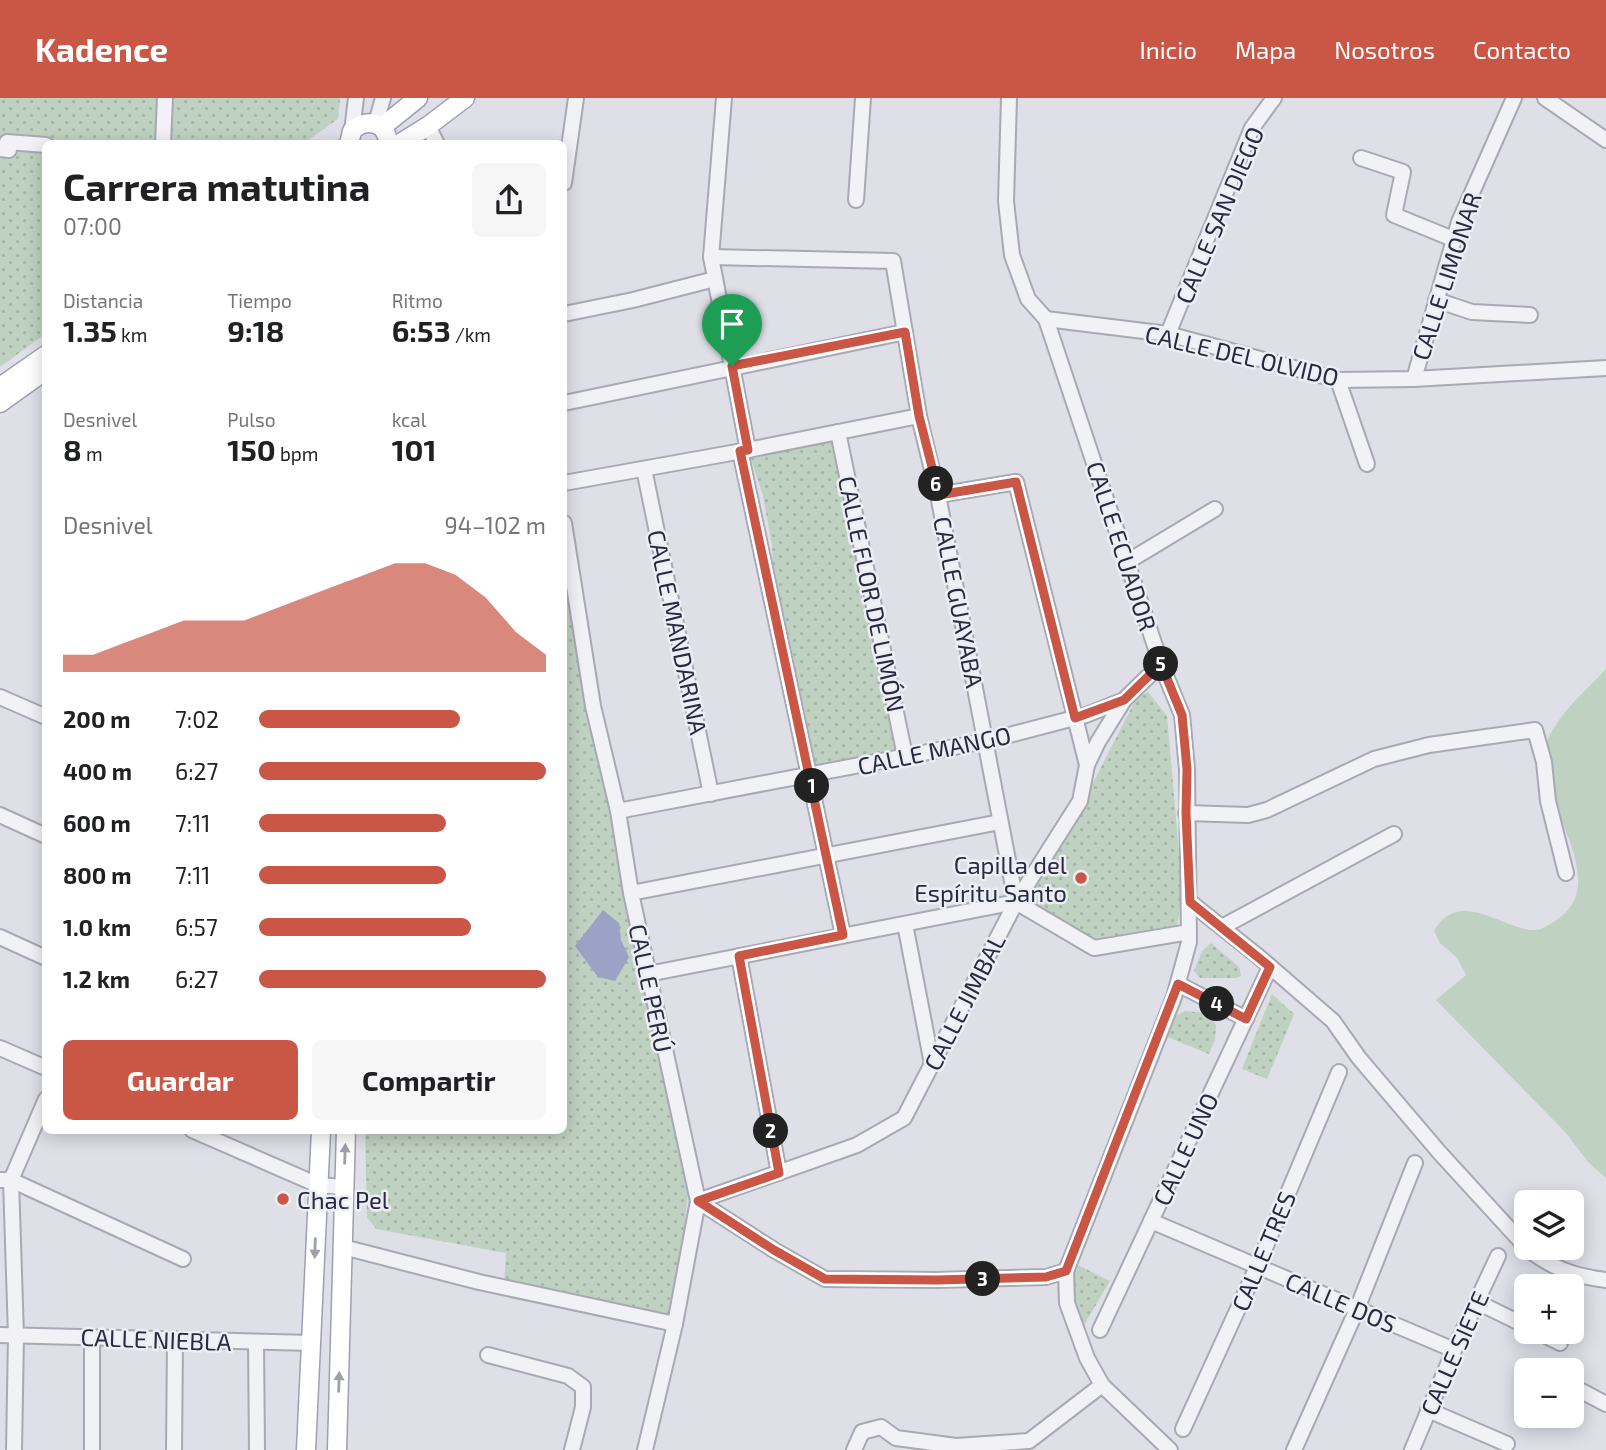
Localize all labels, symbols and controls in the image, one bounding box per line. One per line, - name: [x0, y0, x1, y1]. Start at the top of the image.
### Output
- text: Kadence: [35, 29, 168, 69]
- text: Inicio: [1139, 35, 1197, 64]
- text: Mapa: [1235, 35, 1296, 64]
- text: Nosotros: [1334, 35, 1435, 64]
- text: Contacto: [1473, 35, 1571, 64]
- street label: CALLE SAN DIEGO: [1169, 122, 1269, 308]
- text: Carrera matutina: [63, 163, 370, 209]
- button: share: [472, 163, 546, 237]
- street label: CALLE LIMONAR: [1405, 189, 1487, 363]
- text: 07:00: [63, 212, 122, 240]
- text: Distancia: [63, 289, 143, 312]
- text: Tiempo: [227, 289, 292, 312]
- text: Ritmo: [392, 289, 443, 312]
- pin: [702, 294, 762, 366]
- icon: arrive: [713, 305, 751, 343]
- text: 1.35: [63, 312, 117, 348]
- text: 9:18: [227, 312, 284, 348]
- text: 6:53: [392, 312, 451, 348]
- street label: CALLE DEL OLVIDO: [1142, 319, 1342, 391]
- text: km: [117, 323, 147, 346]
- text: /km: [451, 323, 491, 346]
- text: Desnivel: [63, 408, 137, 431]
- text: Pulso: [227, 408, 275, 431]
- text: kcal: [392, 408, 426, 431]
- text: 8: [63, 431, 82, 467]
- text: 150: [227, 431, 276, 467]
- text: 101: [392, 431, 437, 467]
- text: m: [82, 442, 103, 465]
- text: bpm: [276, 442, 319, 465]
- street label: CALLE ECUADOR: [1081, 458, 1163, 634]
- pin: 6: [918, 466, 954, 502]
- text: 6: [930, 472, 941, 495]
- street label: CALLE FLOR DE LIMÓN: [833, 473, 911, 715]
- text: Desnivel: [63, 511, 153, 539]
- text: 94–102 m: [445, 511, 546, 539]
- street label: CALLE GUAYABA: [928, 514, 990, 690]
- street label: CALLE MANDARINA: [642, 527, 714, 737]
- pin: 5: [1144, 646, 1178, 682]
- text: 5: [1155, 652, 1166, 675]
- text: 200 m: [63, 705, 131, 733]
- text: 7:02: [175, 705, 219, 733]
- street label: CALLE MANGO: [855, 720, 1013, 780]
- text: 400 m: [63, 757, 132, 785]
- text: 6:27: [175, 757, 218, 785]
- pin: 1: [794, 768, 830, 804]
- text: 1: [807, 774, 816, 797]
- text: 600 m: [63, 809, 131, 837]
- text: 7:11: [175, 809, 211, 837]
- place label: Capilla del Espíritu Santo: [914, 850, 1067, 907]
- text: 800 m: [63, 861, 132, 889]
- text: 7:11: [175, 861, 211, 889]
- marker: Capilla del Espíritu Santo: [1073, 870, 1089, 886]
- text: 1.0 km: [63, 913, 131, 941]
- text: 6:57: [175, 913, 218, 941]
- street label: CALLE PERÚ: [623, 921, 679, 1055]
- street label: CALLE JIMBAL: [917, 929, 1011, 1075]
- text: 1.2 km: [63, 965, 130, 993]
- text: 6:27: [175, 965, 218, 993]
- pin: 4: [1200, 986, 1234, 1021]
- text: 4: [1210, 992, 1223, 1015]
- button: Guardar: [63, 1040, 298, 1120]
- button: Compartir: [312, 1040, 546, 1120]
- street label: CALLE UNO: [1146, 1088, 1224, 1210]
- pin: 2: [754, 1114, 788, 1148]
- text: 2: [765, 1119, 776, 1142]
- one-way arrow: [339, 1143, 351, 1165]
- place label: Chac Pel: [297, 1185, 389, 1214]
- street label: CALLE TRES: [1225, 1187, 1301, 1315]
- map controls: [1514, 1190, 1584, 1428]
- button: layers: [1514, 1190, 1584, 1260]
- marker: Chac Pel: [275, 1191, 291, 1207]
- one-way arrow: [310, 1237, 321, 1259]
- pin: 3: [965, 1262, 1000, 1296]
- street label: CALLE DOS: [1281, 1266, 1401, 1338]
- text: 3: [977, 1267, 988, 1290]
- button: +: [1514, 1274, 1584, 1344]
- street label: CALLE SIETE: [1414, 1287, 1494, 1419]
- street label: CALLE NIEBLA: [80, 1322, 232, 1356]
- button: −: [1514, 1358, 1584, 1428]
- one-way arrow: [333, 1371, 344, 1393]

